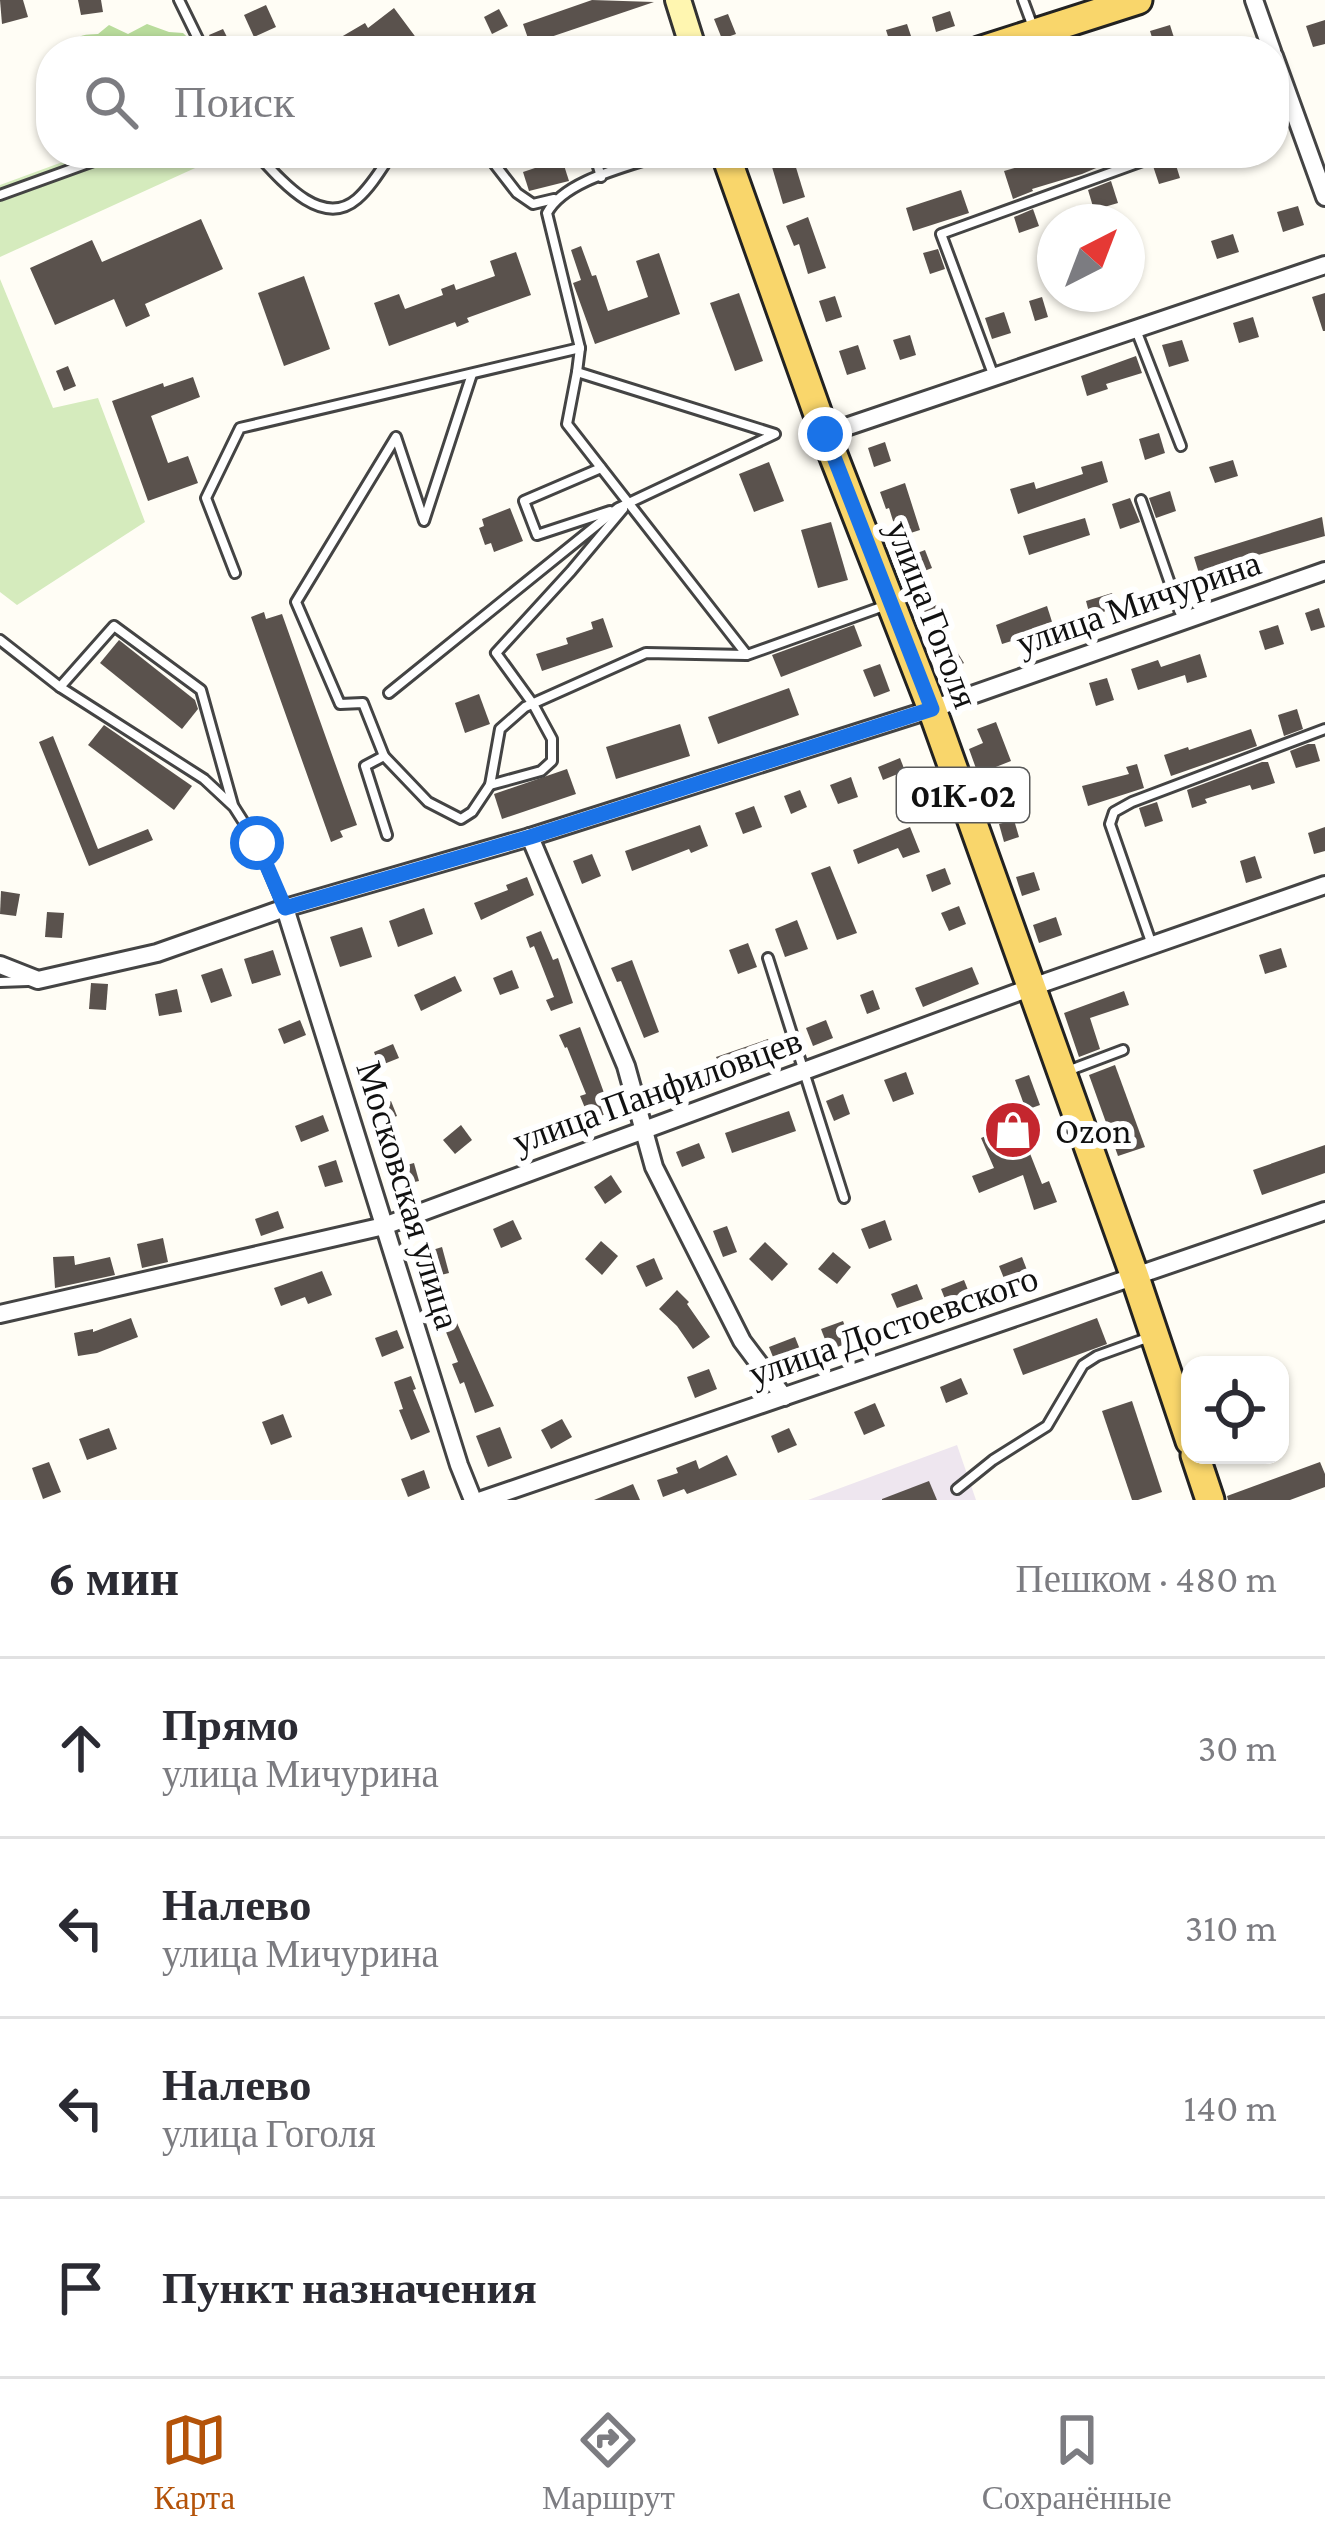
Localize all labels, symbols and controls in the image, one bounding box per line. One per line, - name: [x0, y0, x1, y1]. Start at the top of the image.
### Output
- search box: [36, 36, 1289, 168]
- icon: search: [78, 69, 144, 135]
- text: Поиск: [174, 77, 295, 127]
- north arrow: [1037, 204, 1145, 312]
- route end: [798, 407, 852, 461]
- street label: улица Гоголя: [878, 515, 986, 714]
- street label: улица Мичурина: [1011, 542, 1266, 663]
- road number: 01К-02: [897, 768, 1029, 822]
- route start: [230, 816, 284, 870]
- street label: улица Панфиловцев: [507, 1020, 807, 1162]
- street label: Московская улица: [348, 1057, 468, 1334]
- shop icon: Ozon: [982, 1099, 1044, 1161]
- place label: Ozon: [1055, 1111, 1132, 1151]
- street label: улица Достоевского: [744, 1258, 1043, 1394]
- map controls: [1181, 1356, 1289, 1464]
- button: locate: [1181, 1356, 1289, 1464]
- text: 6 мин: [48, 1549, 179, 1606]
- text: Пешком · 480 m: [1015, 1557, 1277, 1600]
- text: Прямо: [162, 1700, 299, 1750]
- icon: ahead: [48, 1715, 114, 1781]
- text: 30 m: [1198, 1726, 1277, 1769]
- text: улица Мичурина: [162, 1752, 439, 1795]
- text: Налево: [162, 1880, 312, 1930]
- icon: left: [48, 1895, 114, 1961]
- text: 310 m: [1185, 1906, 1277, 1949]
- text: улица Мичурина: [162, 1932, 439, 1975]
- text: Налево: [162, 2060, 312, 2110]
- icon: left: [48, 2075, 114, 2141]
- text: 140 m: [1183, 2086, 1277, 2129]
- text: улица Гоголя: [162, 2112, 376, 2155]
- icon: arrive: [48, 2255, 114, 2321]
- text: Пункт назначения: [162, 2263, 537, 2313]
- tab: Карта: [153, 2407, 235, 2517]
- tab: Маршрут: [542, 2407, 675, 2517]
- tab: Сохранённые: [982, 2407, 1172, 2517]

